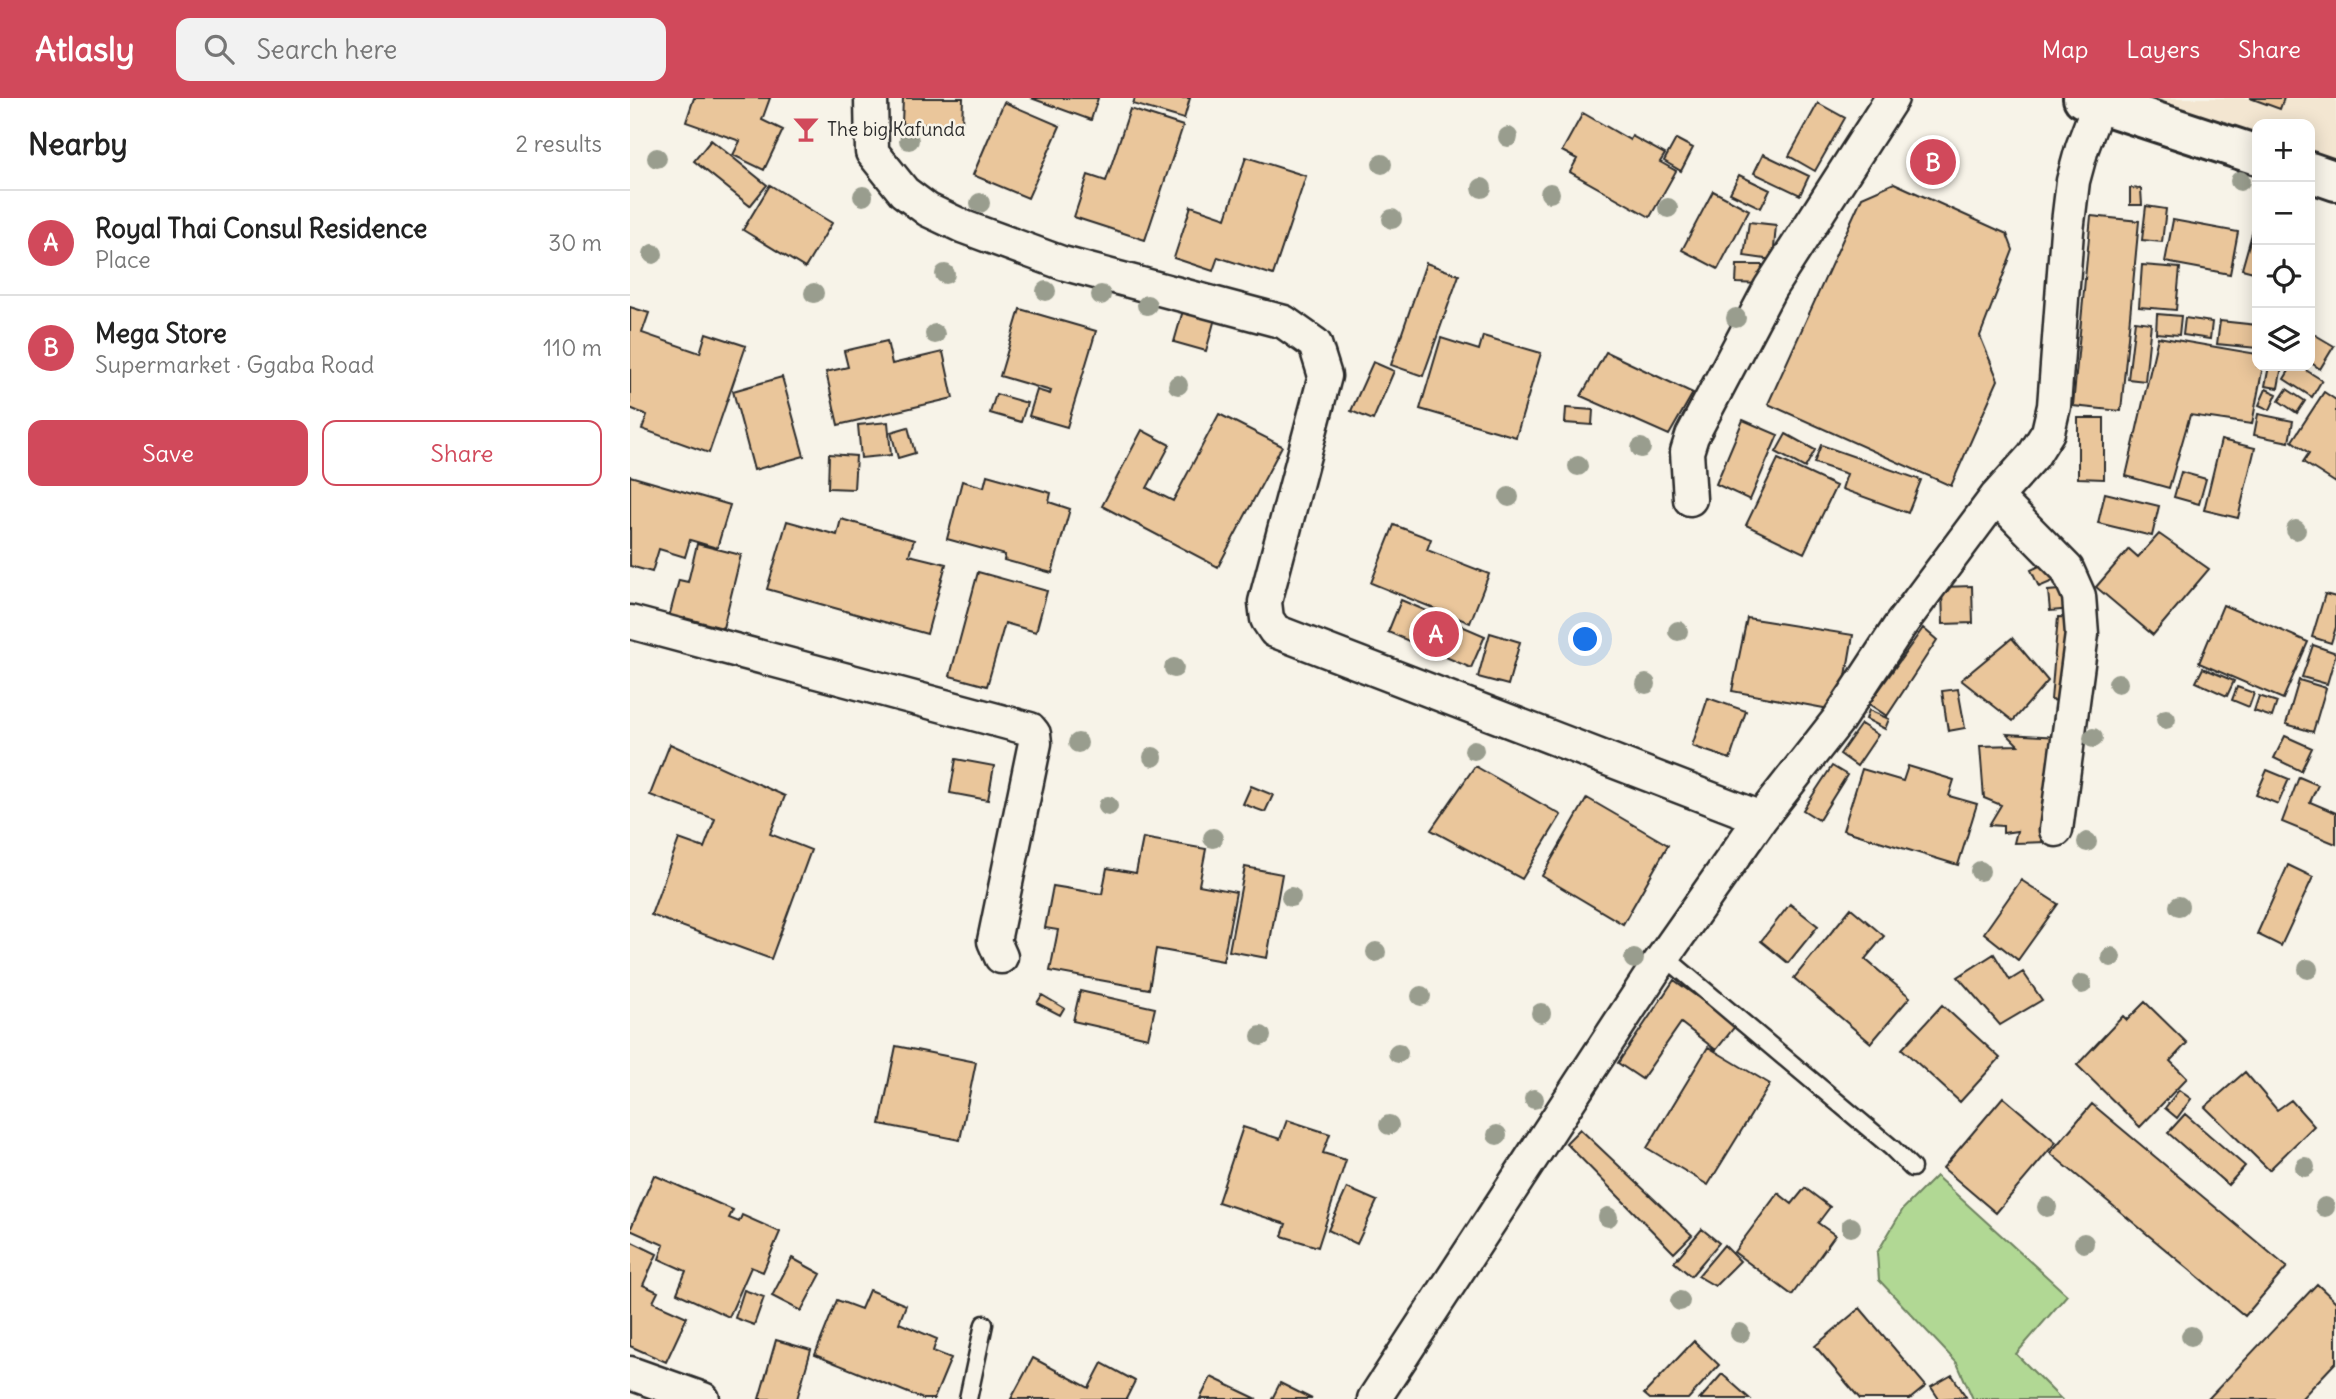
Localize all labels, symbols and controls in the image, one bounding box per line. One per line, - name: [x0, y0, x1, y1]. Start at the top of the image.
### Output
- search box: [176, 18, 666, 81]
- text: Atlasly: [35, 28, 134, 70]
- icon: search: [200, 30, 238, 68]
- text: Search here: [256, 33, 397, 66]
- text: Map: [2042, 34, 2088, 64]
- text: Layers: [2126, 34, 2200, 64]
- text: Share: [2238, 34, 2301, 64]
- bar icon: The big Kafunda: [791, 114, 821, 144]
- place label: The big Kafunda: [827, 117, 965, 141]
- map controls: [2252, 119, 2315, 371]
- button: +: [2252, 119, 2315, 182]
- text: Nearby: [28, 125, 128, 163]
- text: 2 results: [516, 129, 602, 158]
- pin: B: [1910, 136, 1956, 188]
- button: −: [2252, 182, 2315, 245]
- text: Royal Thai Consul Residence: [95, 212, 427, 245]
- text: A: [44, 228, 58, 257]
- text: 30 m: [548, 228, 602, 257]
- text: Place: [95, 245, 151, 274]
- button: locate: [2252, 245, 2315, 308]
- button: layers: [2252, 308, 2315, 371]
- text: Mega Store: [95, 317, 227, 350]
- text: B: [43, 333, 59, 362]
- text: 110 m: [543, 333, 602, 362]
- text: Supermarket · Ggaba Road: [95, 350, 374, 379]
- button: Save: [28, 420, 308, 486]
- button: Share: [322, 420, 602, 486]
- pin: A: [1413, 608, 1459, 660]
- your location: [1568, 622, 1602, 656]

